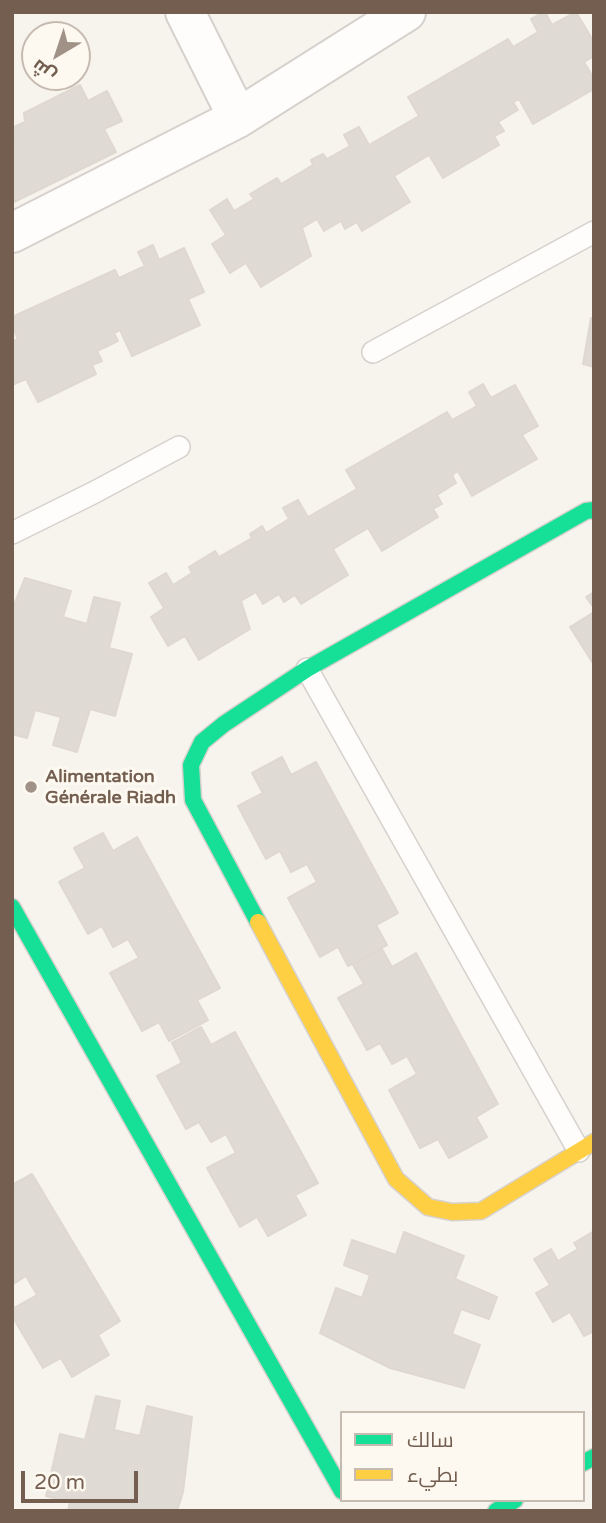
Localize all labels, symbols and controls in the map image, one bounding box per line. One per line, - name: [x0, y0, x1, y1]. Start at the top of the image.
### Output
- north arrow: [21, 21, 91, 91]
- text: ش: [28, 55, 60, 87]
- place label: Alimentation Générale Riadh: [45, 766, 176, 808]
- marker: Alimentation Générale Riadh: [23, 779, 39, 795]
- legend: [340, 1411, 585, 1502]
- text: سالك: [407, 1428, 454, 1453]
- scale bar: [24, 1456, 142, 1500]
- text: بطيء: [407, 1463, 458, 1488]
- text: 20 m: [34, 1470, 85, 1495]

